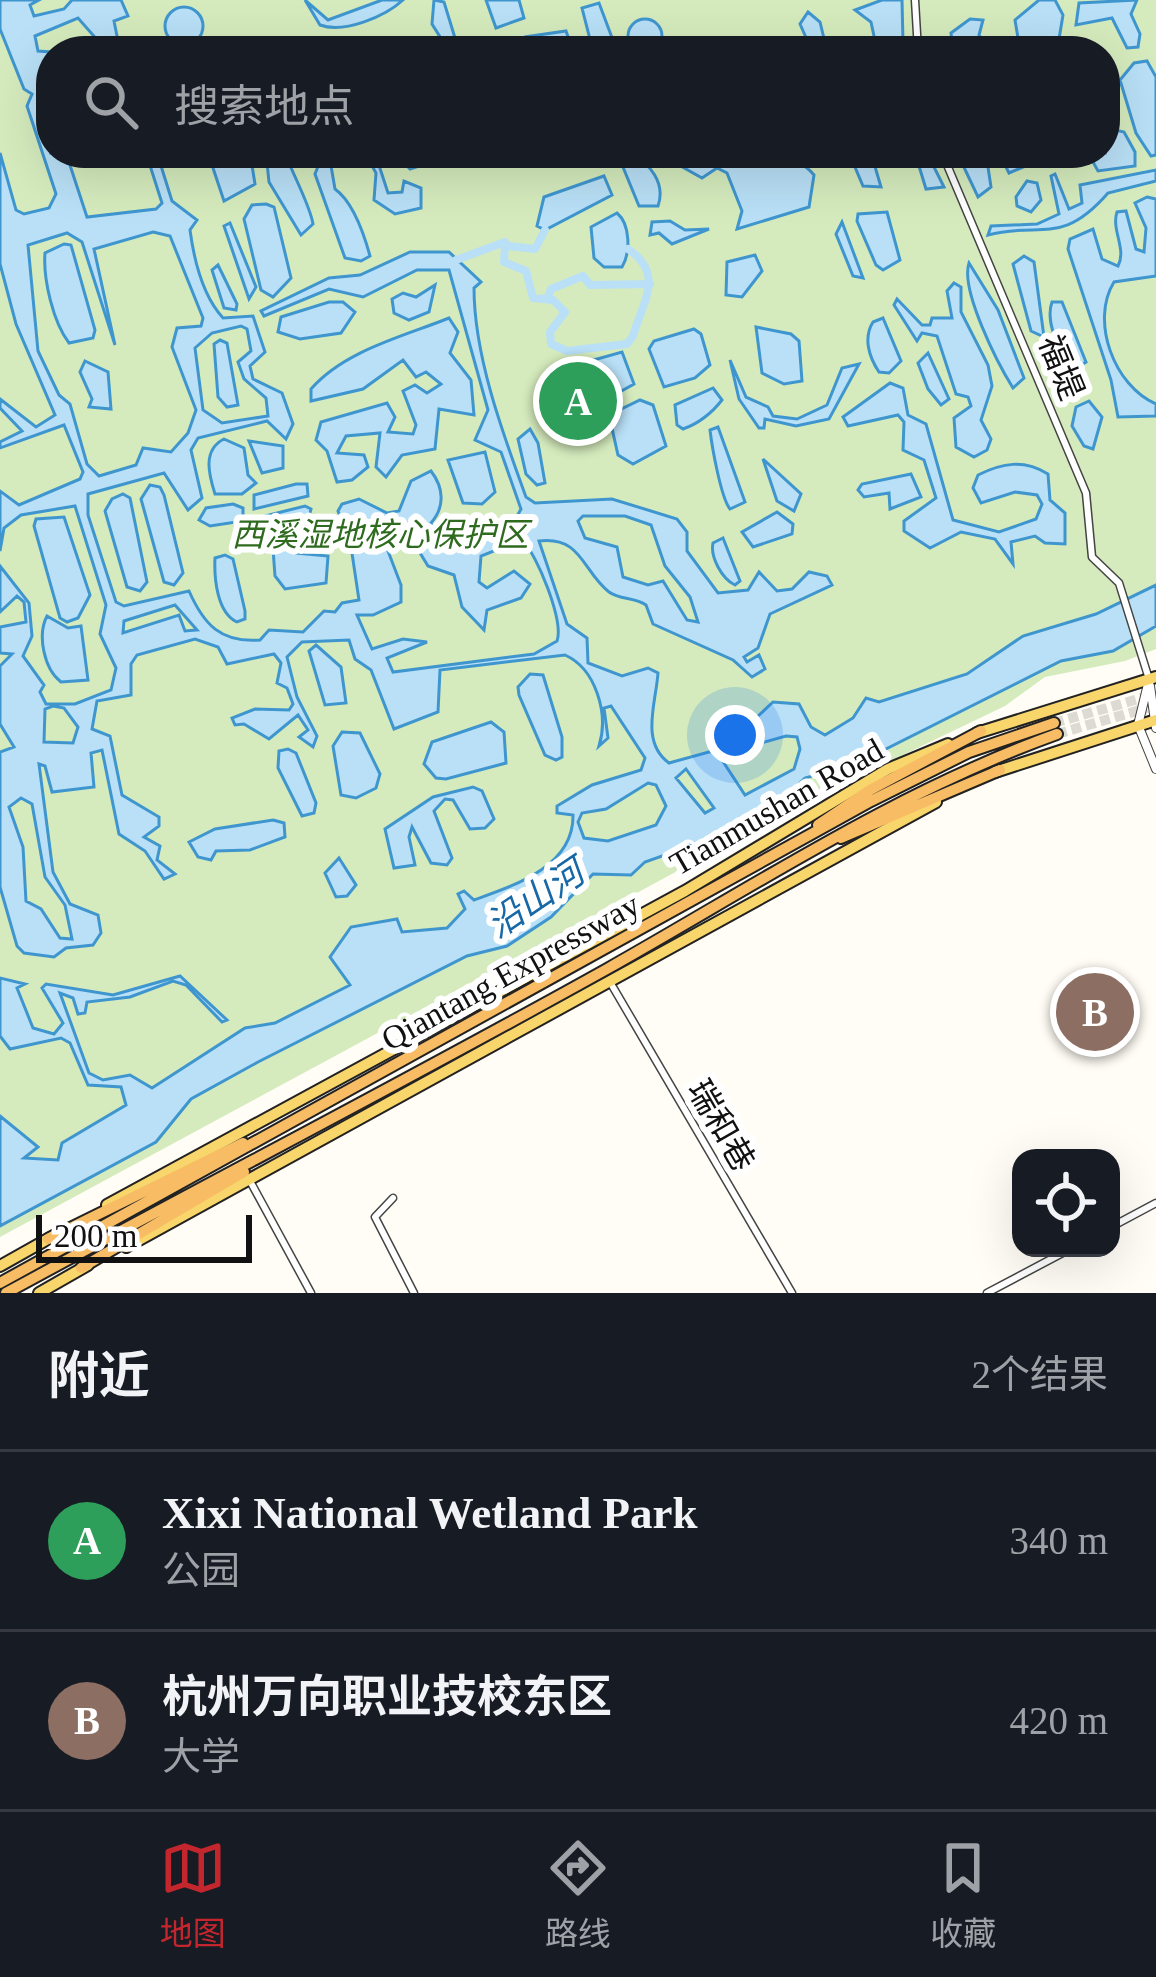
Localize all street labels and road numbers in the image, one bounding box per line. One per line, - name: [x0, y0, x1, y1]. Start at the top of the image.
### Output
- street label: 福堤: [1032, 330, 1090, 405]
- street label: Tianmushan Road: [664, 731, 890, 882]
- street label: Qiantang Expressway: [376, 886, 646, 1058]
- street label: 瑞和巷: [681, 1074, 761, 1177]

